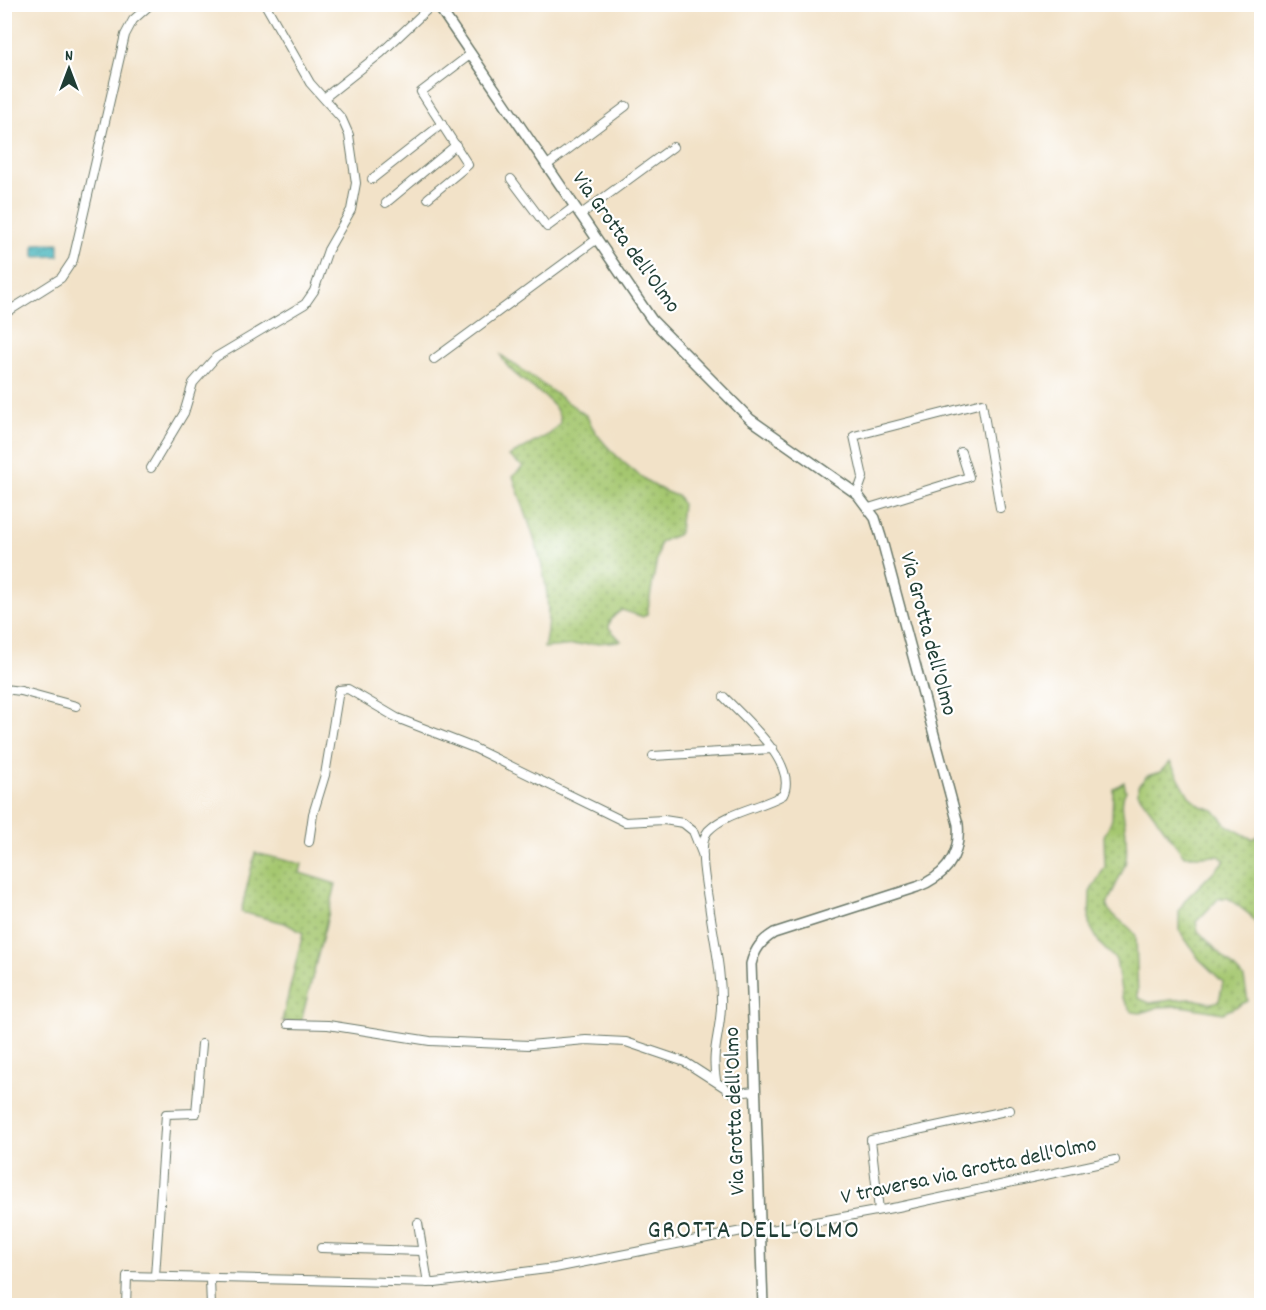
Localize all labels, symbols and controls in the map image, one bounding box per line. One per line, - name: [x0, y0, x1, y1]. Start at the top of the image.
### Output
- north arrow: [39, 39, 99, 99]
- text: N: [65, 45, 73, 68]
- street label: Via Grotta dell'Olmo: [563, 166, 687, 320]
- street label: Via Grotta dell'Olmo: [890, 549, 964, 719]
- street label: Via Grotta dell'Olmo: [718, 1026, 754, 1196]
- street label: V traversa via Grotta dell'Olmo: [838, 1130, 1100, 1214]
- district label: GROTTA DELL'OLMO: [648, 1213, 861, 1250]

